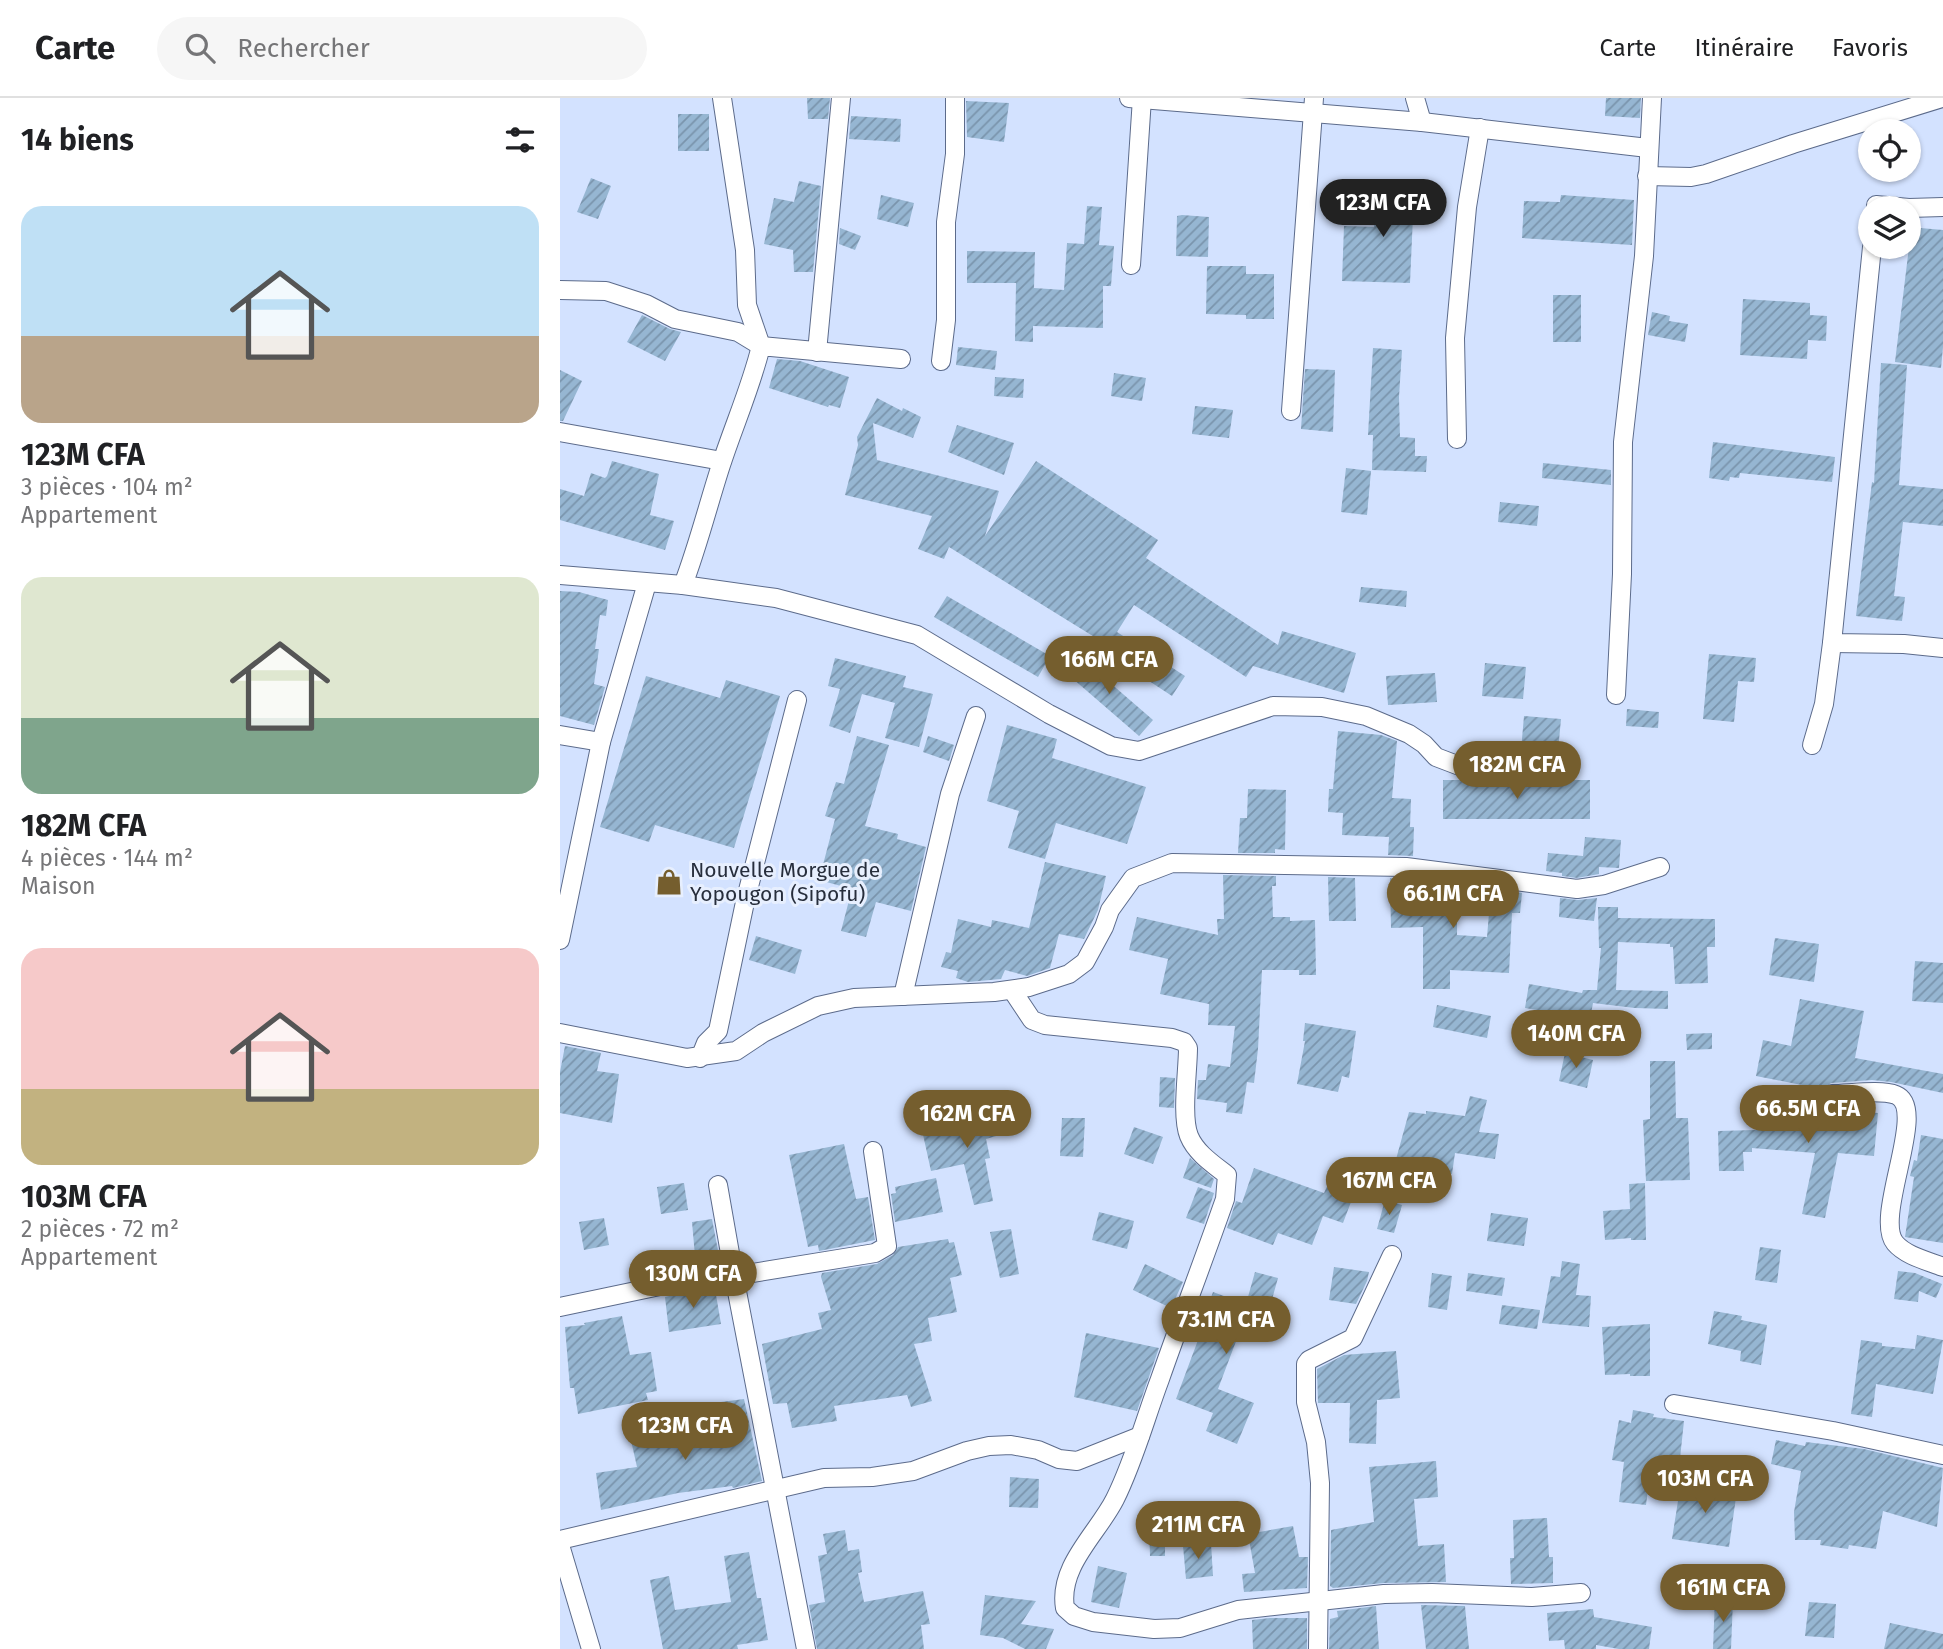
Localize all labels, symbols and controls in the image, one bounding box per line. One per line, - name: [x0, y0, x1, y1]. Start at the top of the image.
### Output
- search box: [157, 17, 647, 80]
- text: Carte: [35, 28, 115, 68]
- icon: search: [181, 29, 219, 67]
- text: Rechercher: [237, 33, 370, 64]
- text: Carte: [1600, 34, 1656, 62]
- text: Itinéraire: [1694, 34, 1794, 62]
- text: Favoris: [1832, 34, 1908, 62]
- map controls: [1858, 119, 1921, 259]
- button: locate: [1858, 119, 1921, 182]
- icon: filters: [501, 121, 539, 159]
- text: 14 biens: [21, 122, 134, 158]
- pin: 123M CFA: [1311, 180, 1455, 239]
- text: 123M CFA: [1336, 188, 1430, 216]
- button: layers: [1858, 196, 1921, 259]
- icon: home: [217, 252, 343, 378]
- text: 123M CFA: [21, 437, 145, 473]
- text: 3 pièces · 104 m²: [21, 473, 193, 501]
- text: Appartement: [21, 501, 157, 529]
- icon: home: [217, 623, 343, 749]
- pin: 166M CFA: [1037, 636, 1181, 696]
- text: 166M CFA: [1061, 645, 1158, 673]
- pin: 182M CFA: [1445, 742, 1589, 801]
- text: 182M CFA: [1469, 750, 1565, 778]
- text: 182M CFA: [21, 808, 146, 844]
- text: 4 pièces · 144 m²: [21, 844, 193, 872]
- place label: Nouvelle Morgue de Yopougon (Sipofu): [690, 857, 880, 907]
- shop icon: Nouvelle Morgue de Yopougon (Sipofu): [654, 867, 684, 897]
- pin: 66.1M CFA: [1373, 870, 1533, 930]
- text: Maison: [21, 872, 96, 900]
- text: 66.1M CFA: [1403, 879, 1503, 907]
- icon: home: [217, 994, 343, 1120]
- pin: 140M CFA: [1504, 1010, 1648, 1070]
- text: 140M CFA: [1527, 1019, 1625, 1047]
- pin: 66.5M CFA: [1728, 1086, 1888, 1145]
- pin: 162M CFA: [895, 1090, 1039, 1150]
- text: 66.5M CFA: [1756, 1094, 1860, 1122]
- text: 162M CFA: [919, 1099, 1015, 1127]
- pin: 167M CFA: [1317, 1158, 1461, 1217]
- text: 167M CFA: [1342, 1166, 1436, 1194]
- text: 103M CFA: [21, 1179, 147, 1215]
- text: 2 pièces · 72 m²: [21, 1215, 179, 1243]
- text: Appartement: [21, 1243, 157, 1271]
- pin: 130M CFA: [621, 1250, 765, 1310]
- text: 130M CFA: [645, 1259, 741, 1287]
- pin: 73.1M CFA: [1146, 1296, 1306, 1356]
- text: 73.1M CFA: [1178, 1305, 1274, 1333]
- pin: 123M CFA: [613, 1402, 757, 1462]
- text: 123M CFA: [638, 1411, 732, 1439]
- pin: 103M CFA: [1633, 1456, 1777, 1515]
- text: 103M CFA: [1657, 1464, 1753, 1492]
- pin: 211M CFA: [1126, 1502, 1270, 1561]
- text: 211M CFA: [1152, 1510, 1244, 1538]
- pin: 161M CFA: [1651, 1564, 1795, 1624]
- text: 161M CFA: [1676, 1573, 1770, 1601]

